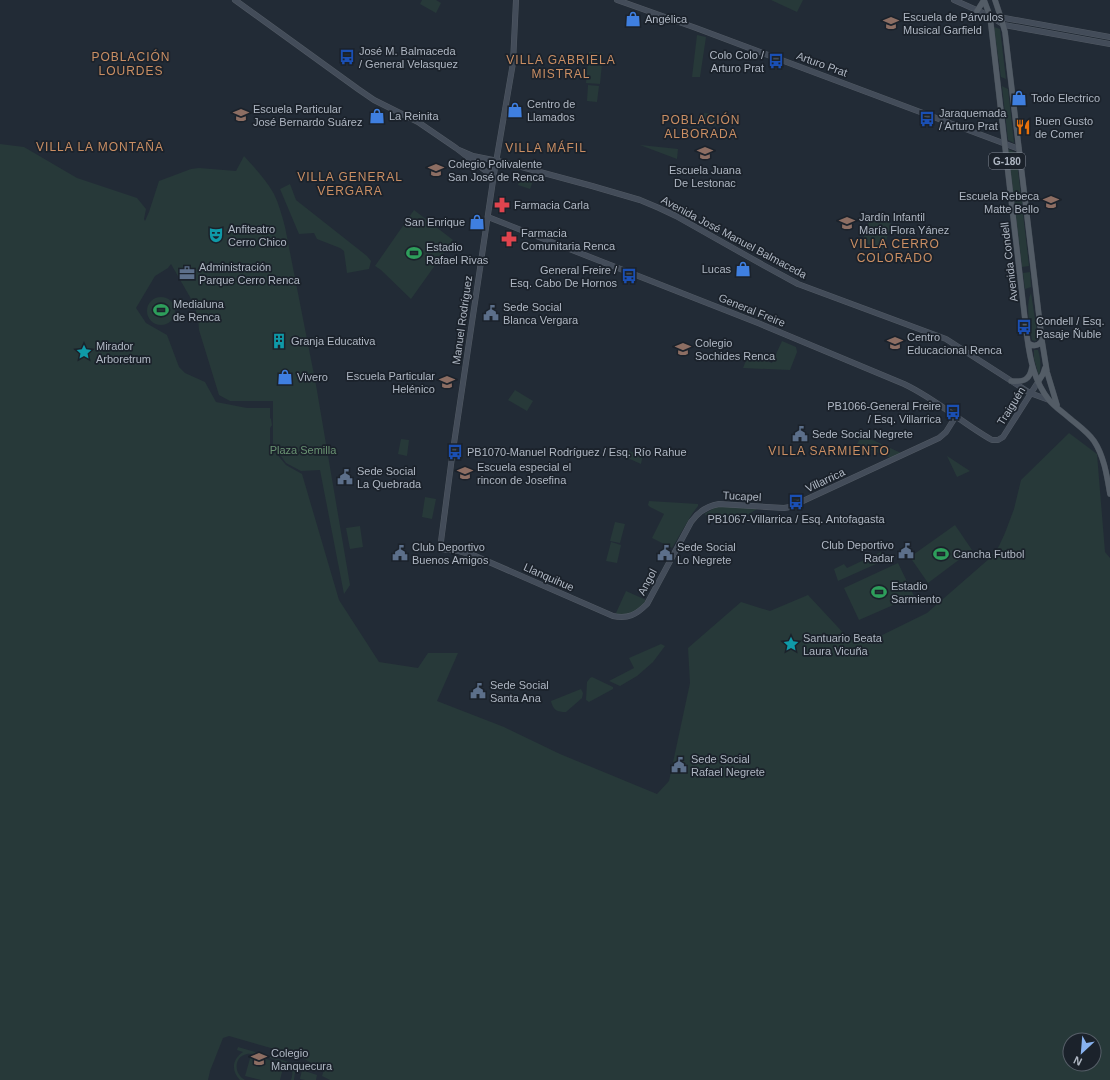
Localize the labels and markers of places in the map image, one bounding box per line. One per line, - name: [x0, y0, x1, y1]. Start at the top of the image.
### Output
- shop icon: Angélica: [624, 10, 642, 28]
- place label: Escuela de Párvulos Musical Garfield: [903, 11, 1004, 36]
- place label: Angélica: [645, 13, 688, 25]
- school or university icon: Escuela de Párvulos Musical Garfield: [882, 14, 900, 32]
- place label: José M. Balmaceda / General Velasquez: [359, 45, 458, 70]
- bus stop icon: José M. Balmaceda / General Velasquez: [338, 48, 356, 66]
- place label: Colo Colo / Arturo Prat: [710, 49, 765, 74]
- bus stop icon: Colo Colo / Arturo Prat: [767, 52, 785, 70]
- shop icon: Todo Electrico: [1010, 89, 1028, 107]
- place label: Todo Electrico: [1031, 92, 1100, 104]
- place label: Centro de Llamados: [527, 98, 575, 123]
- shop icon: Centro de Llamados: [506, 101, 524, 119]
- place label: Escuela Particular José Bernardo Suárez: [253, 103, 362, 128]
- school or university icon: Escuela Particular José Bernardo Suárez: [232, 106, 250, 124]
- shop icon: La Reinita: [368, 107, 386, 125]
- place label: Jaraquemada / Arturo Prat: [939, 107, 1007, 132]
- place label: La Reinita: [389, 110, 439, 122]
- bus stop icon: Jaraquemada / Arturo Prat: [918, 110, 936, 128]
- place label: Buen Gusto de Comer: [1035, 115, 1093, 140]
- restaurant icon: Buen Gusto de Comer: [1014, 118, 1032, 136]
- school or university icon: Escuela Juana De Lestonac: [696, 144, 714, 162]
- place label: Colegio Polivalente San José de Renca: [448, 158, 545, 183]
- school or university icon: Colegio Polivalente San José de Renca: [427, 161, 445, 179]
- place label: Escuela Juana De Lestonac: [669, 164, 742, 189]
- place label: Escuela Rebeca Matte Bello: [959, 190, 1040, 215]
- school or university icon: Escuela Rebeca Matte Bello: [1042, 193, 1060, 211]
- pharmacy icon: Farmacia Carla: [493, 196, 511, 214]
- place label: Farmacia Carla: [514, 199, 590, 211]
- place label: Jardín Infantil María Flora Yánez: [859, 211, 949, 236]
- shop icon: San Enrique: [468, 213, 486, 231]
- school or university icon: Jardín Infantil María Flora Yánez: [838, 214, 856, 232]
- place label: San Enrique: [404, 216, 465, 228]
- place label: Anfiteatro Cerro Chico: [228, 223, 287, 248]
- theatre icon: Anfiteatro Cerro Chico: [207, 226, 225, 244]
- place label: Farmacia Comunitaria Renca: [521, 227, 616, 252]
- pharmacy icon: Farmacia Comunitaria Renca: [500, 230, 518, 248]
- place label: Estadio Rafael Rivas: [426, 241, 489, 266]
- sports icon: Estadio Rafael Rivas: [405, 244, 423, 262]
- shop icon: Lucas: [734, 260, 752, 278]
- place label: Administración Parque Cerro Renca: [199, 261, 301, 286]
- place label: Lucas: [702, 263, 731, 275]
- office icon: Administración Parque Cerro Renca: [178, 264, 196, 282]
- place label: General Freire / Esq. Cabo De Hornos: [510, 264, 618, 289]
- bus stop icon: General Freire / Esq. Cabo De Hornos: [620, 267, 638, 285]
- place label: Medialuna de Renca: [173, 298, 225, 323]
- sports icon: Medialuna de Renca: [152, 301, 170, 319]
- place label: Sede Social Blanca Vergara: [503, 301, 579, 326]
- public building icon: Sede Social Blanca Vergara: [482, 304, 500, 322]
- place label: Condell / Esq. Pasaje Ñuble: [1036, 315, 1104, 340]
- bus stop icon: Condell / Esq. Pasaje Ñuble: [1015, 318, 1033, 336]
- place label: Centro Educacional Renca: [907, 331, 1003, 356]
- building icon: Granja Educativa: [270, 332, 288, 350]
- school or university icon: Centro Educacional Renca: [886, 334, 904, 352]
- place label: Granja Educativa: [291, 335, 376, 347]
- place label: Colegio Sochides Renca: [695, 337, 776, 362]
- place label: Mirador Arboretrum: [96, 340, 151, 365]
- school or university icon: Colegio Sochides Renca: [674, 340, 692, 358]
- place icon: Mirador Arboretrum: [75, 343, 93, 361]
- shop icon: Vivero: [276, 368, 294, 386]
- place label: Escuela Particular Helénico: [346, 370, 435, 395]
- place label: Vivero: [297, 371, 328, 383]
- school or university icon: Escuela Particular Helénico: [438, 373, 456, 391]
- place label: PB1066-General Freire / Esq. Villarrica: [827, 400, 942, 425]
- bus stop icon: PB1066-General Freire / Esq. Villarrica: [944, 403, 962, 421]
- public building icon: Sede Social Negrete: [791, 425, 809, 443]
- place label: Sede Social Negrete: [812, 428, 913, 440]
- bus stop icon: PB1070-Manuel Rodríguez / Esq. Río Rahue: [446, 443, 464, 461]
- place label: PB1070-Manuel Rodríguez / Esq. Río Rahue: [467, 446, 687, 458]
- place label: Escuela especial el rincon de Josefina: [477, 461, 571, 486]
- school or university icon: Escuela especial el rincon de Josefina: [456, 464, 474, 482]
- place label: Sede Social La Quebrada: [357, 465, 422, 490]
- public building icon: Sede Social La Quebrada: [336, 468, 354, 486]
- bus stop icon: PB1067-Villarrica / Esq. Antofagasta: [787, 493, 805, 511]
- place label: PB1067-Villarrica / Esq. Antofagasta: [707, 513, 885, 525]
- place label: Club Deportivo Radar: [821, 539, 894, 564]
- place label: Club Deportivo Buenos Amigos: [412, 541, 489, 566]
- place label: Sede Social Lo Negrete: [677, 541, 736, 566]
- public building icon: Club Deportivo Radar: [897, 542, 915, 560]
- public building icon: Club Deportivo Buenos Amigos: [391, 544, 409, 562]
- public building icon: Sede Social Lo Negrete: [656, 544, 674, 562]
- sports icon: Cancha Futbol: [932, 545, 950, 563]
- place label: Cancha Futbol: [953, 548, 1025, 560]
- place label: Estadio Sarmiento: [891, 580, 941, 605]
- sports icon: Estadio Sarmiento: [870, 583, 888, 601]
- place label: Santuario Beata Laura Vicuña: [803, 632, 883, 657]
- place icon: Santuario Beata Laura Vicuña: [782, 635, 800, 653]
- place label: Sede Social Santa Ana: [490, 679, 549, 704]
- public building icon: Sede Social Santa Ana: [469, 682, 487, 700]
- place label: Sede Social Rafael Negrete: [691, 753, 765, 778]
- public building icon: Sede Social Rafael Negrete: [670, 756, 688, 774]
- place label: Colegio Manquecura: [271, 1047, 333, 1072]
- school or university icon: Colegio Manquecura: [250, 1050, 268, 1068]

